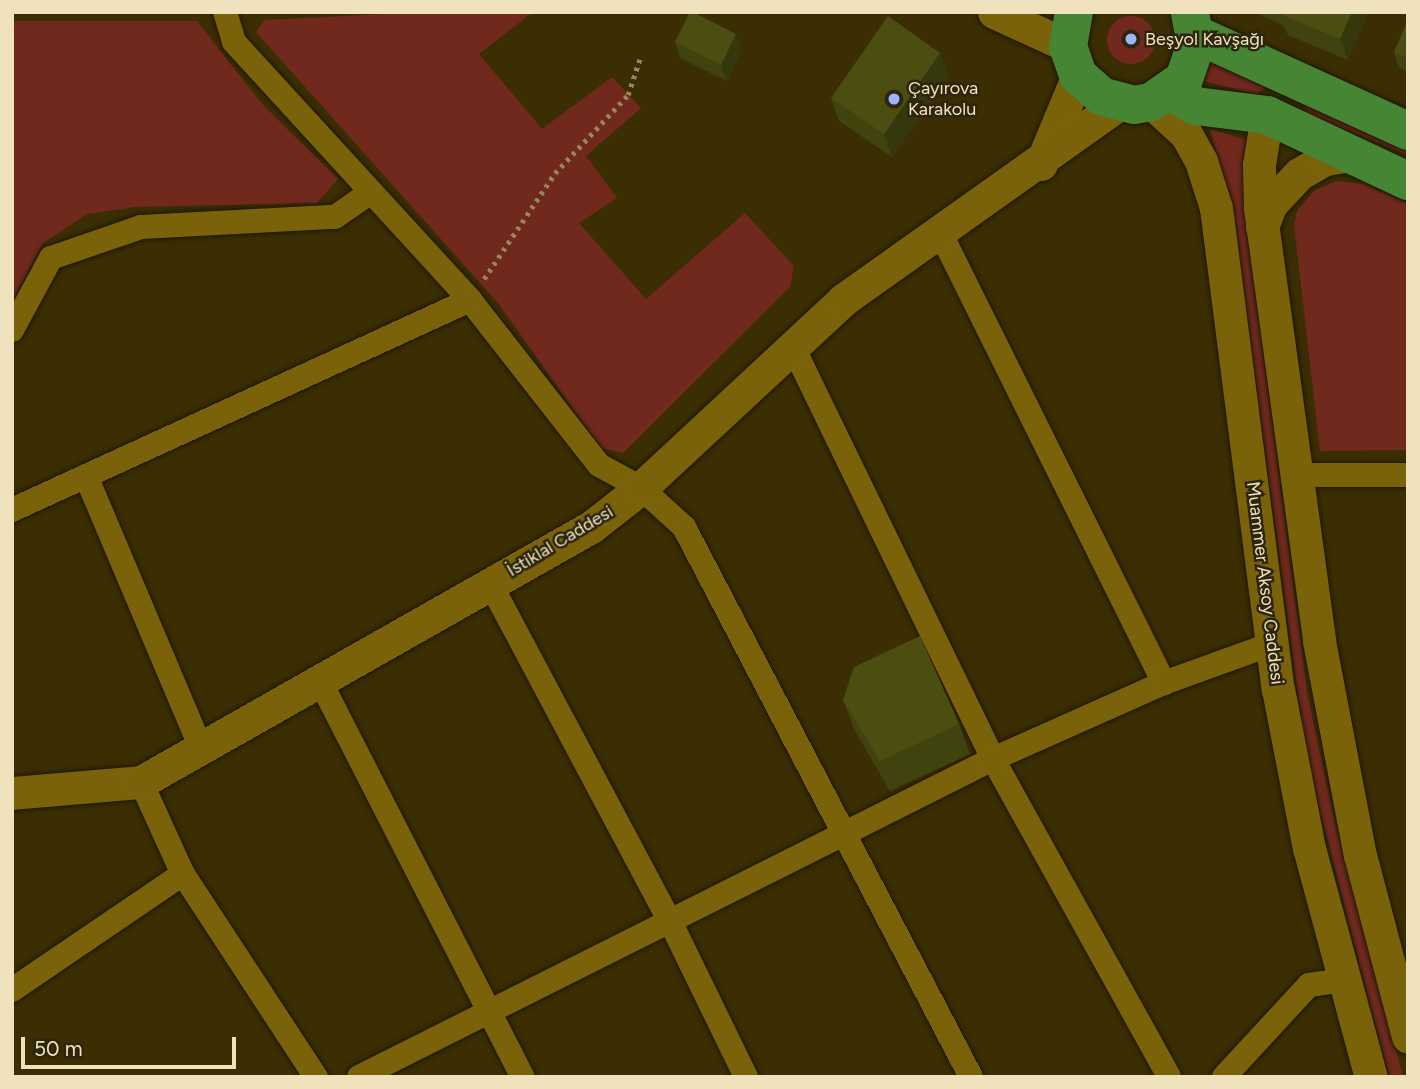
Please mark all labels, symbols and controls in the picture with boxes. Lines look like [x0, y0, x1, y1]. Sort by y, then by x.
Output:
place label: Beşyol Kavşağı [1145, 28, 1264, 50]
marker: Beşyol Kavşağı [1123, 31, 1139, 47]
place label: Çayırova Karakolu [908, 78, 978, 120]
marker: Çayırova Karakolu [886, 91, 902, 107]
street label: Muammer Aksoy Caddesi [1242, 480, 1288, 686]
street label: İstiklal Caddesi [503, 501, 617, 581]
scale bar [24, 1023, 240, 1066]
text: 50 m [34, 1036, 83, 1061]

